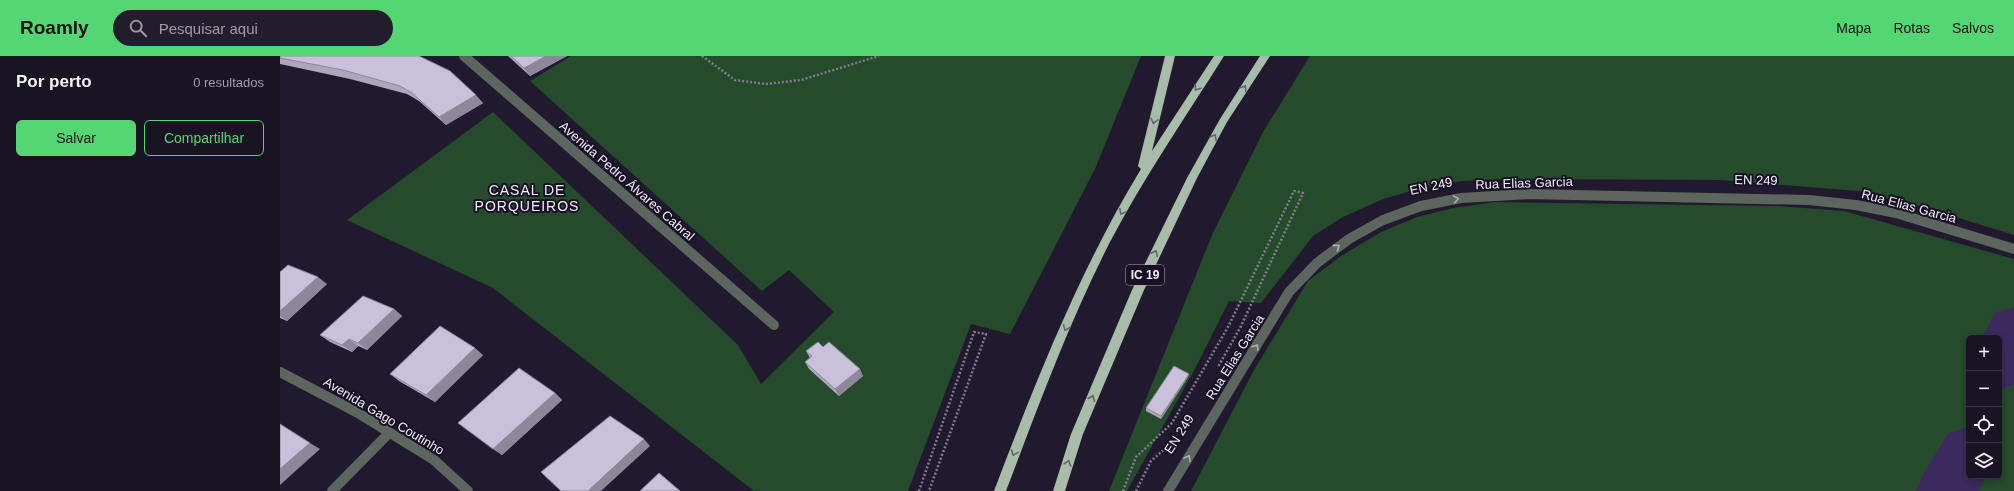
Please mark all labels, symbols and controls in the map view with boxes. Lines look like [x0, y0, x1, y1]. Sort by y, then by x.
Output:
search box [113, 10, 393, 46]
text: Roamly [20, 17, 89, 38]
icon: search [127, 17, 149, 39]
text: Pesquisar aqui [159, 20, 258, 37]
text: Mapa [1836, 20, 1871, 36]
text: Rotas [1893, 20, 1930, 36]
text: Salvos [1952, 20, 1994, 36]
text: Por perto [16, 72, 92, 91]
text: 0 resultados [193, 75, 264, 90]
one-way arrow [1194, 84, 1202, 91]
one-way arrow [1239, 85, 1247, 92]
street label: Avenida Pedro Álvares Cabral [556, 118, 698, 244]
one-way arrow [1151, 118, 1159, 124]
button: Salvar [16, 120, 136, 156]
button: Compartilhar [144, 120, 264, 156]
one-way arrow [1209, 134, 1217, 142]
street label: EN 249 [1734, 172, 1778, 188]
street label: EN 249 [1408, 174, 1454, 198]
street label: Rua Elias Garcia [1475, 174, 1574, 192]
district label: CASAL DE PORQUEIROS [475, 182, 579, 214]
street label: Rua Elias Garcia [1860, 186, 1959, 226]
one-way arrow [1453, 195, 1460, 204]
one-way arrow [1120, 207, 1127, 215]
one-way arrow [1333, 244, 1340, 252]
one-way arrow [1150, 250, 1158, 258]
road number: IC 19 [1126, 265, 1164, 285]
street label: Rua Elias Garcia [1203, 311, 1268, 402]
one-way arrow [1062, 325, 1070, 332]
map controls [1966, 335, 2002, 479]
button: + [1966, 335, 2002, 371]
one-way arrow [1252, 344, 1259, 351]
button: − [1966, 371, 2002, 407]
street label: Avenida Gago Coutinho [321, 374, 447, 458]
one-way arrow [1088, 395, 1096, 402]
button: locate [1966, 407, 2002, 443]
street label: EN 249 [1161, 412, 1197, 456]
button: layers [1966, 443, 2002, 479]
one-way arrow [1011, 449, 1019, 456]
one-way arrow [1184, 455, 1191, 462]
one-way arrow [1063, 459, 1072, 466]

